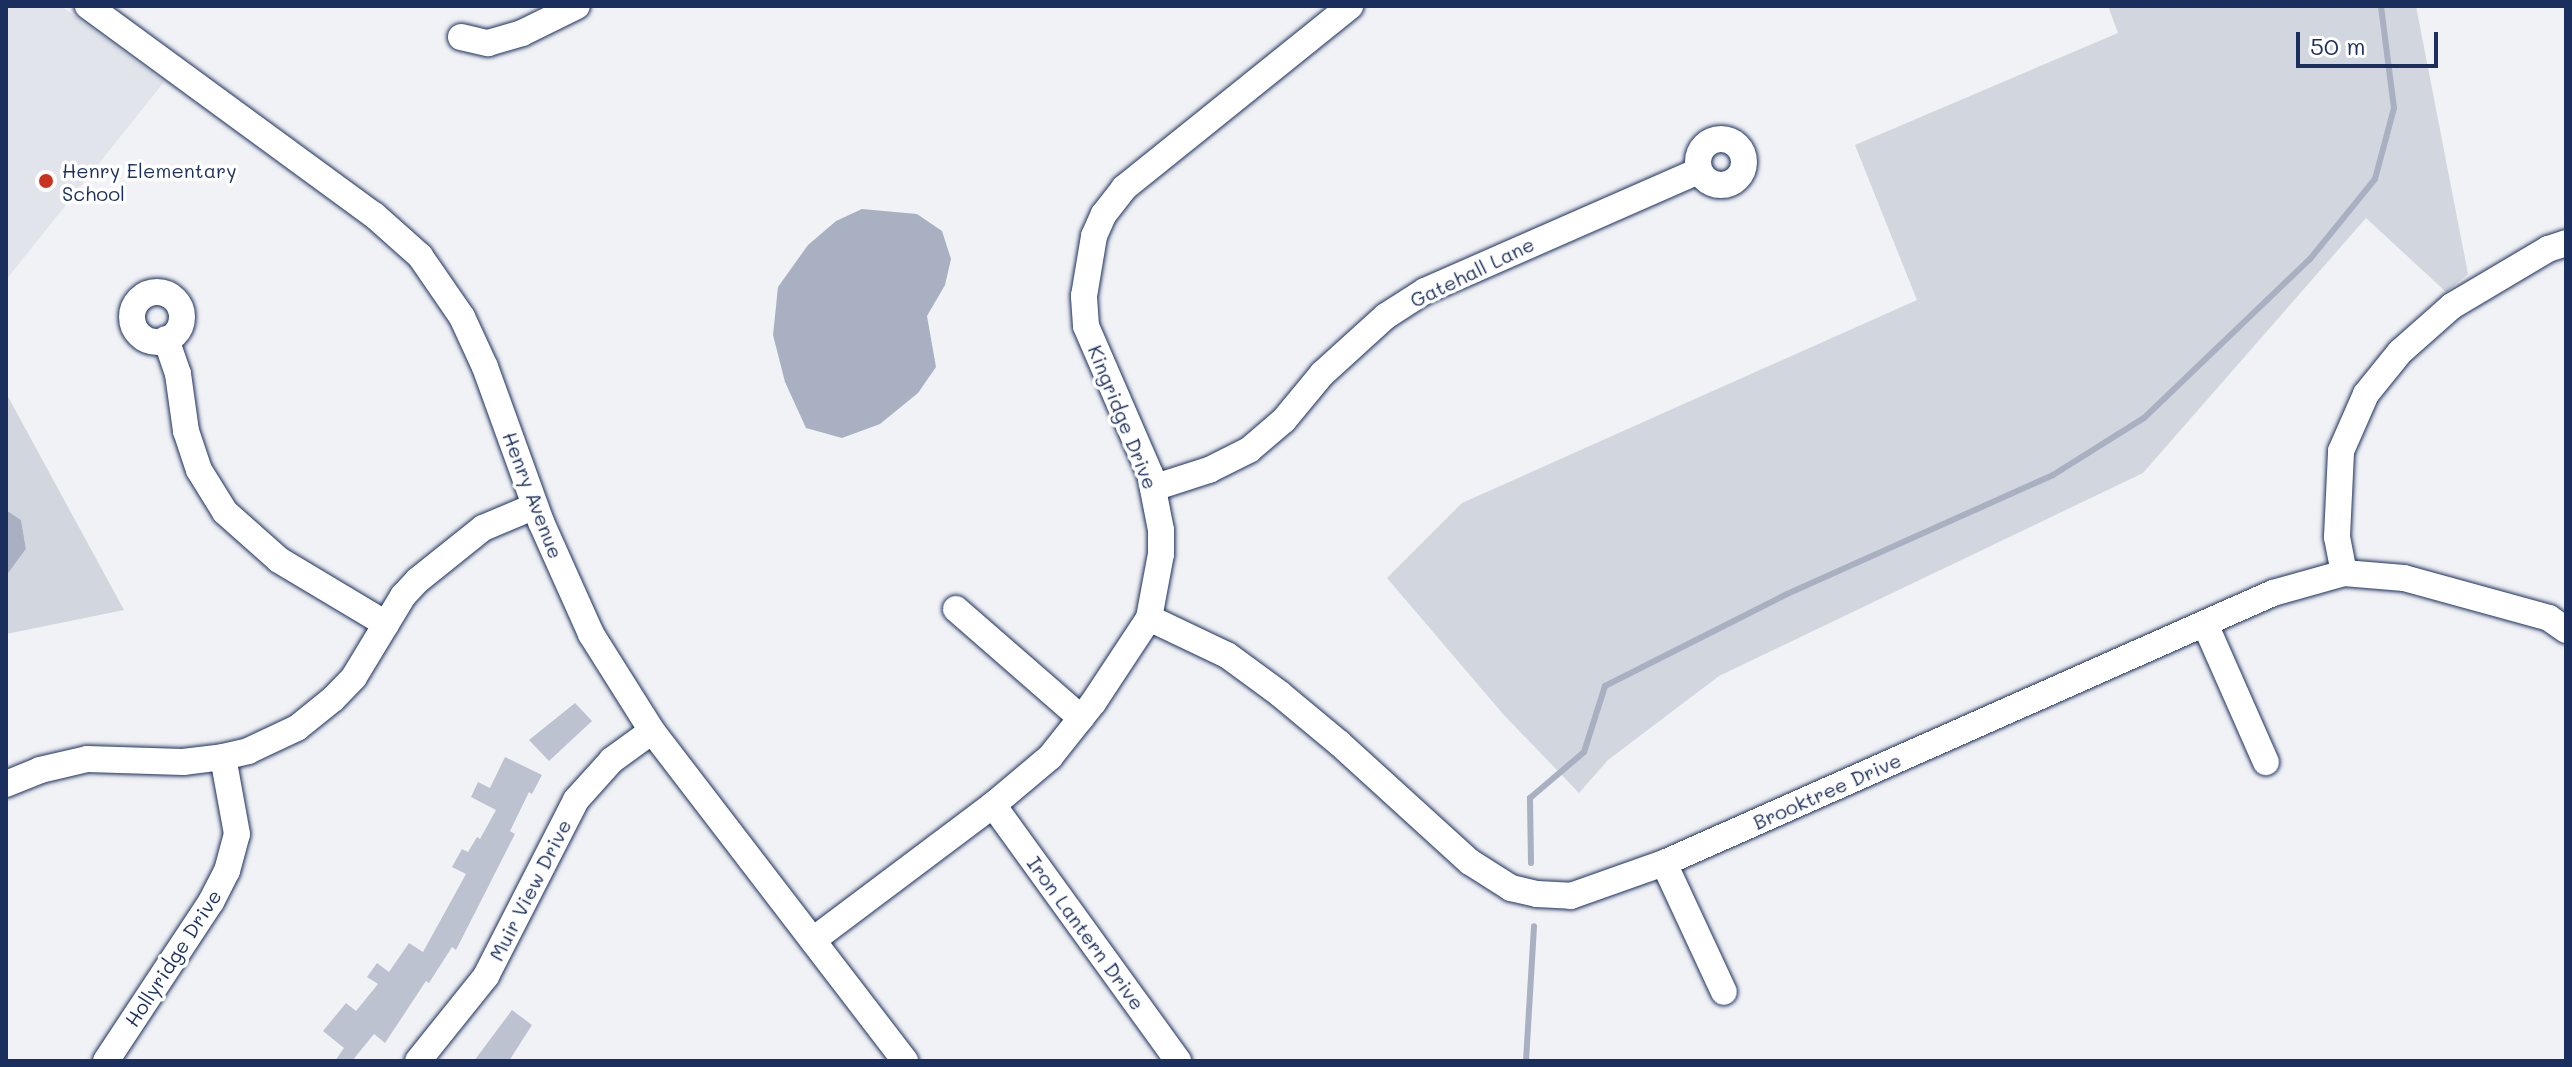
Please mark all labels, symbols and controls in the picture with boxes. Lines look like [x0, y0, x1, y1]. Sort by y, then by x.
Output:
scale bar [2300, 16, 2442, 66]
text: 50 m [2310, 30, 2366, 61]
place label: Henry Elementary School [62, 158, 237, 205]
marker: Henry Elementary School [37, 172, 55, 190]
street label: Gatehall Lane [1406, 232, 1538, 312]
street label: Kingridge Drive [1083, 342, 1163, 492]
street label: Henry Avenue [498, 428, 568, 562]
street label: Brooktree Drive [1749, 748, 1905, 834]
street label: Muir View Drive [484, 815, 576, 965]
street label: Iron Lantern Drive [1022, 852, 1150, 1014]
street label: Hollyridge Drive [120, 885, 226, 1031]

